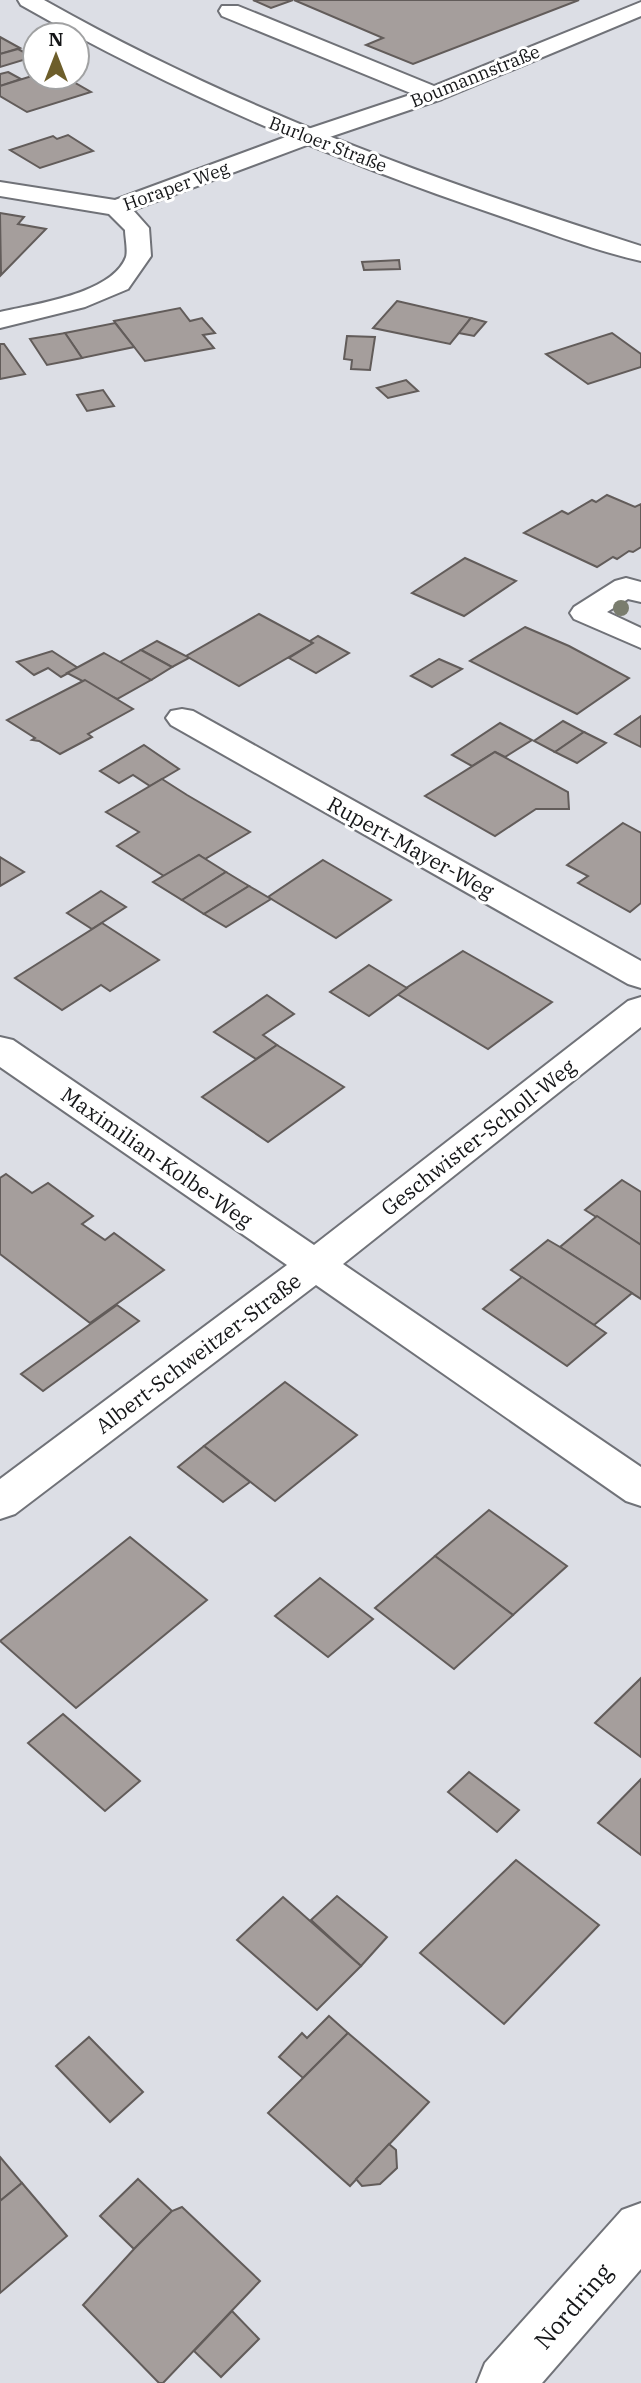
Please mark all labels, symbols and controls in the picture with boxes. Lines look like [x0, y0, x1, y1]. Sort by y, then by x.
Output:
north arrow [21, 21, 91, 91]
text: N [48, 27, 64, 51]
street label: Boumannstraße [407, 40, 543, 112]
street label: Burloer Straße [266, 111, 390, 177]
street label: Horaper Weg [120, 156, 232, 216]
street label: Rupert-Mayer-Weg [323, 789, 500, 905]
street label: Geschwister-Scholl-Weg [375, 1052, 581, 1222]
street label: Maximilian-Kolbe-Weg [56, 1080, 259, 1234]
street label: Albert-Schweitzer-Straße [90, 1267, 306, 1439]
street label: Nordring [527, 2256, 619, 2356]

